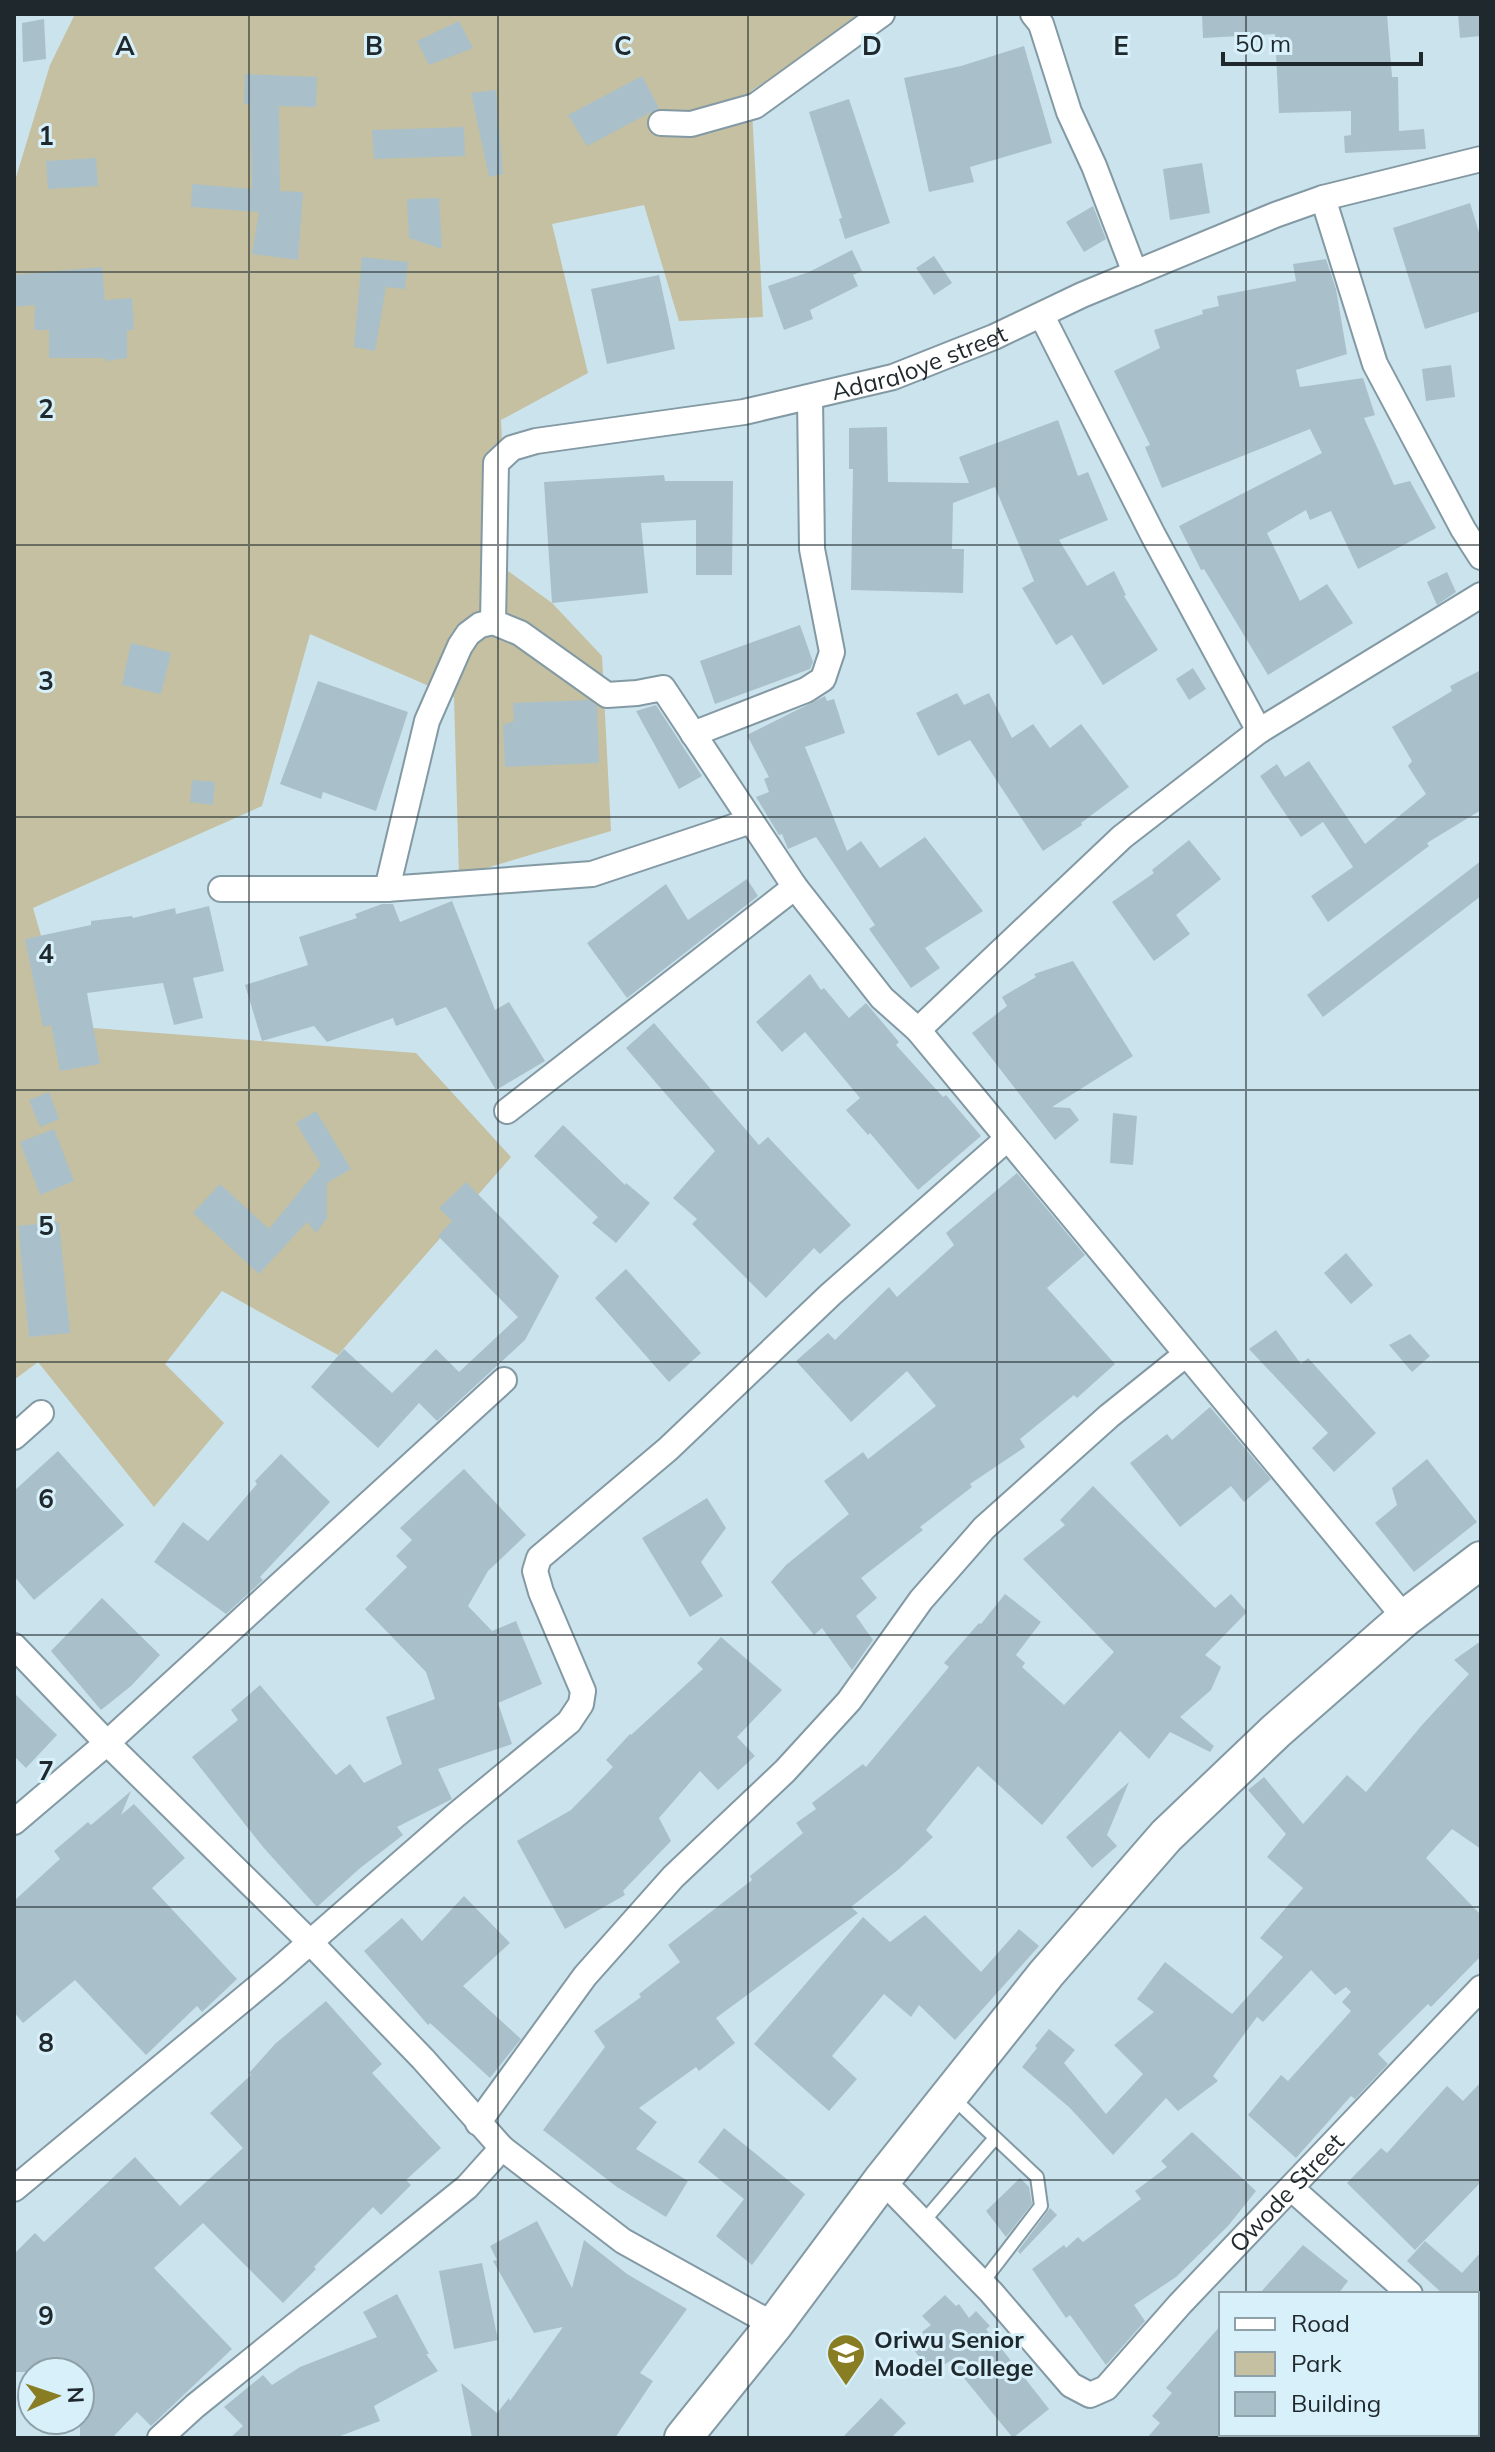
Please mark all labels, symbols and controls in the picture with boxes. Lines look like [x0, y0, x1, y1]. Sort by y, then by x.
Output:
scale bar [1223, 16, 1421, 66]
text: 50 m [1235, 28, 1291, 58]
text: A [115, 29, 135, 62]
text: B [365, 29, 383, 62]
text: C [614, 29, 632, 62]
text: D [862, 29, 882, 62]
text: E [1113, 29, 1129, 62]
text: 1 [38, 119, 54, 152]
street label: Adaraloye street [828, 318, 1011, 406]
text: 2 [38, 392, 54, 425]
text: 3 [38, 664, 54, 697]
text: 4 [38, 937, 54, 970]
text: 5 [38, 1209, 54, 1242]
text: 6 [38, 1482, 54, 1515]
text: 7 [38, 1754, 54, 1787]
text: 8 [38, 2026, 54, 2059]
street label: Owode Street [1223, 2127, 1350, 2258]
legend [1219, 2292, 1479, 2436]
text: 9 [38, 2299, 54, 2332]
text: Road [1291, 2308, 1350, 2338]
place label: Oriwu Senior Model College [874, 2324, 1034, 2382]
school or university icon: Oriwu Senior Model College [825, 2332, 867, 2387]
text: Park [1291, 2348, 1342, 2378]
north arrow [16, 2356, 96, 2436]
text: N [62, 2386, 90, 2404]
text: Building [1291, 2388, 1381, 2418]

